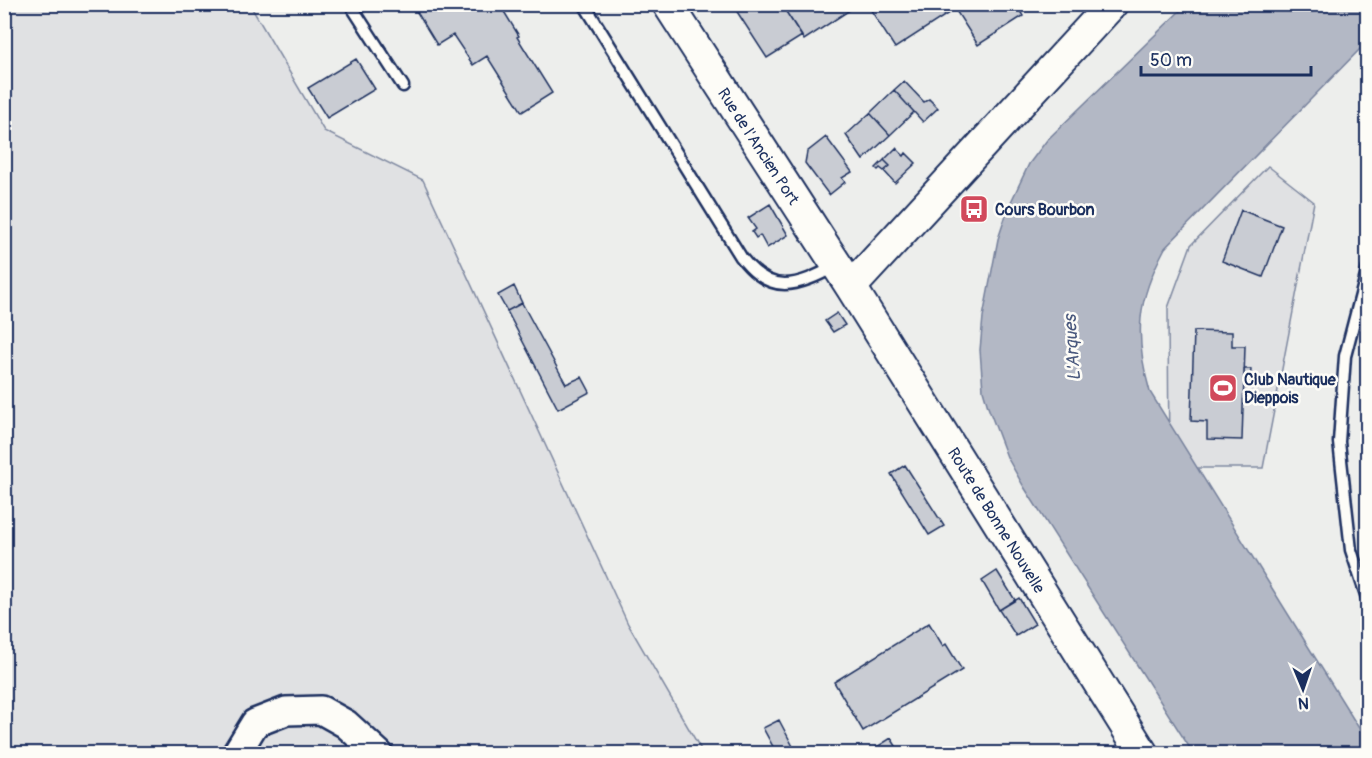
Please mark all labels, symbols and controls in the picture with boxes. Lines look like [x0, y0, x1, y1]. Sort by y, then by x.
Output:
scale bar [1141, 39, 1310, 77]
text: 50 m [1150, 49, 1192, 72]
street label: Rue de l'Ancien Port [713, 84, 804, 209]
bus stop icon: Cours Bourbon [958, 193, 990, 225]
place label: Cours Bourbon [995, 200, 1095, 220]
water label: L'Arques [1059, 312, 1086, 382]
place label: Club Nautique Dieppois [1244, 370, 1337, 408]
sports icon: Club Nautique Dieppois [1207, 372, 1239, 404]
street label: Route de Bonne Nouvelle [943, 444, 1049, 597]
north arrow [1273, 659, 1333, 719]
text: N [1298, 693, 1309, 713]

